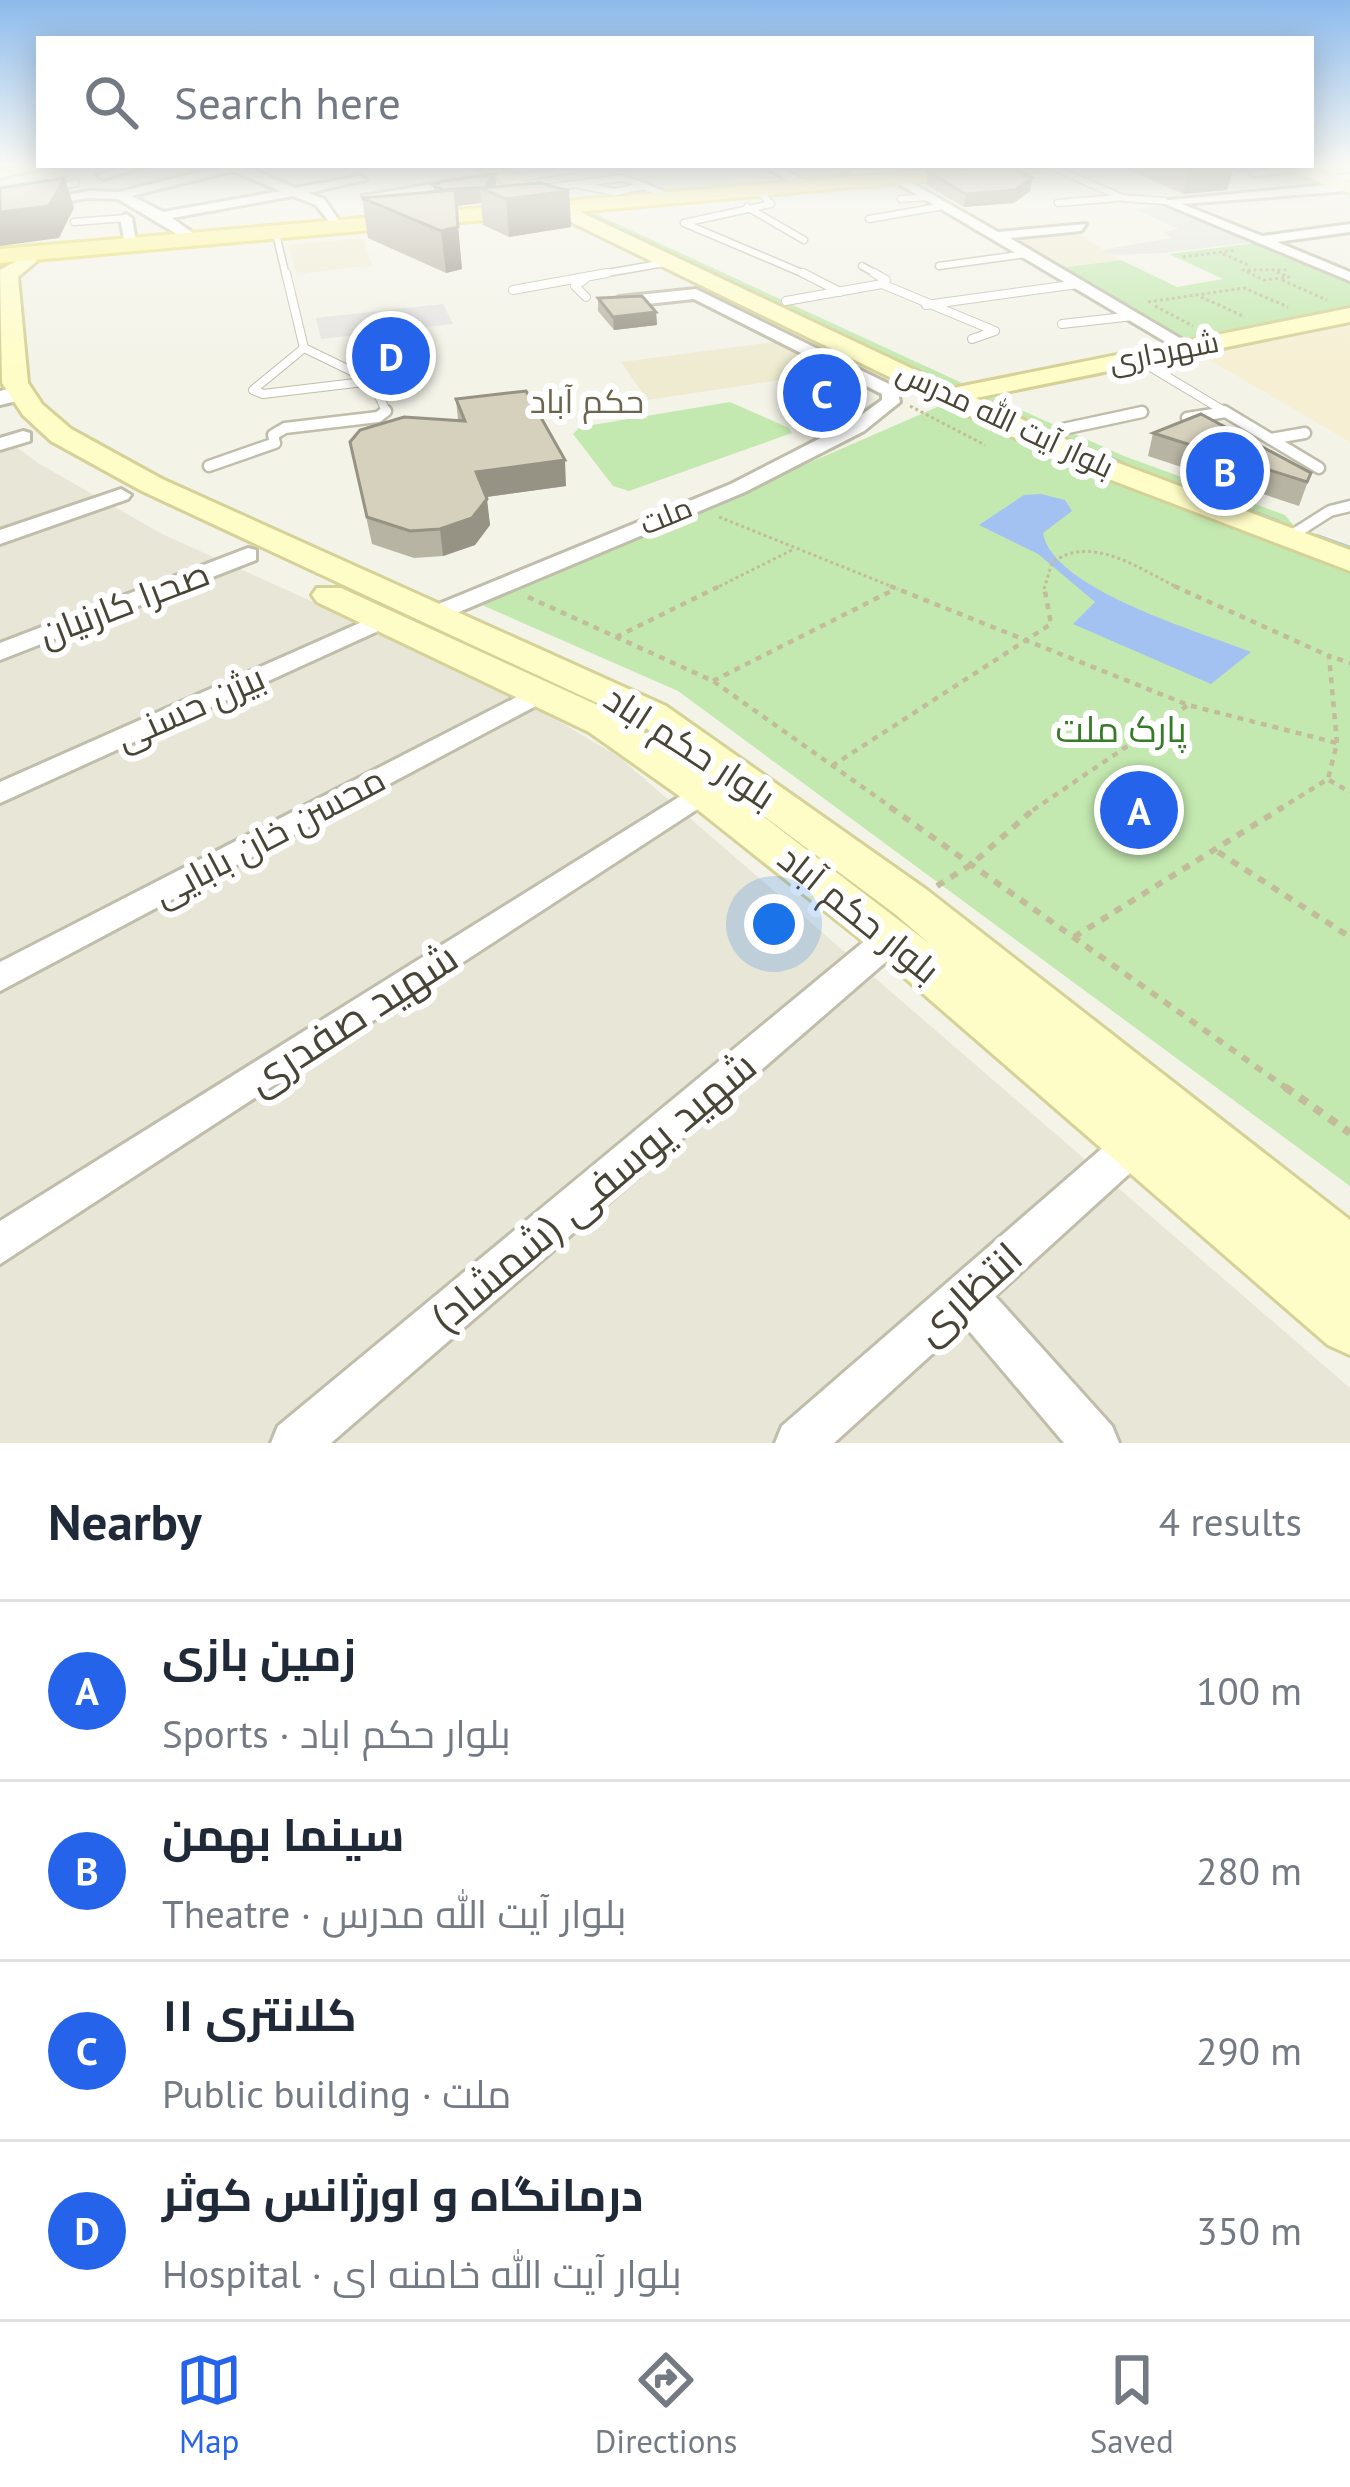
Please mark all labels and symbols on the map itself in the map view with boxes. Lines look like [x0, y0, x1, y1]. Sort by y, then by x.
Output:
pin: D [352, 311, 430, 401]
street label: شهرداری [1106, 321, 1222, 380]
pin: C [783, 348, 861, 438]
street label: بلوار آیت الله مدرس [891, 351, 1120, 486]
district label: حکم آباد [530, 379, 644, 424]
pin: B [1186, 426, 1264, 516]
street label: ملت [634, 487, 697, 543]
street label: صحرا کارنیان [32, 549, 216, 656]
street label: بیژن حسنی [108, 653, 271, 760]
street label: بلوار حکم اباد [595, 674, 785, 821]
park label: پارک ملت [1055, 705, 1187, 753]
street label: محسن خان بابایی [145, 755, 393, 916]
pin: A [1100, 765, 1178, 855]
street label: بلوار حکم آباد [768, 834, 950, 995]
your location [744, 894, 804, 954]
street label: شهید صفدری [236, 929, 468, 1106]
street label: شهید یوسفی (شمشاد) [418, 1038, 767, 1343]
street label: انتظاری [902, 1230, 1033, 1356]

